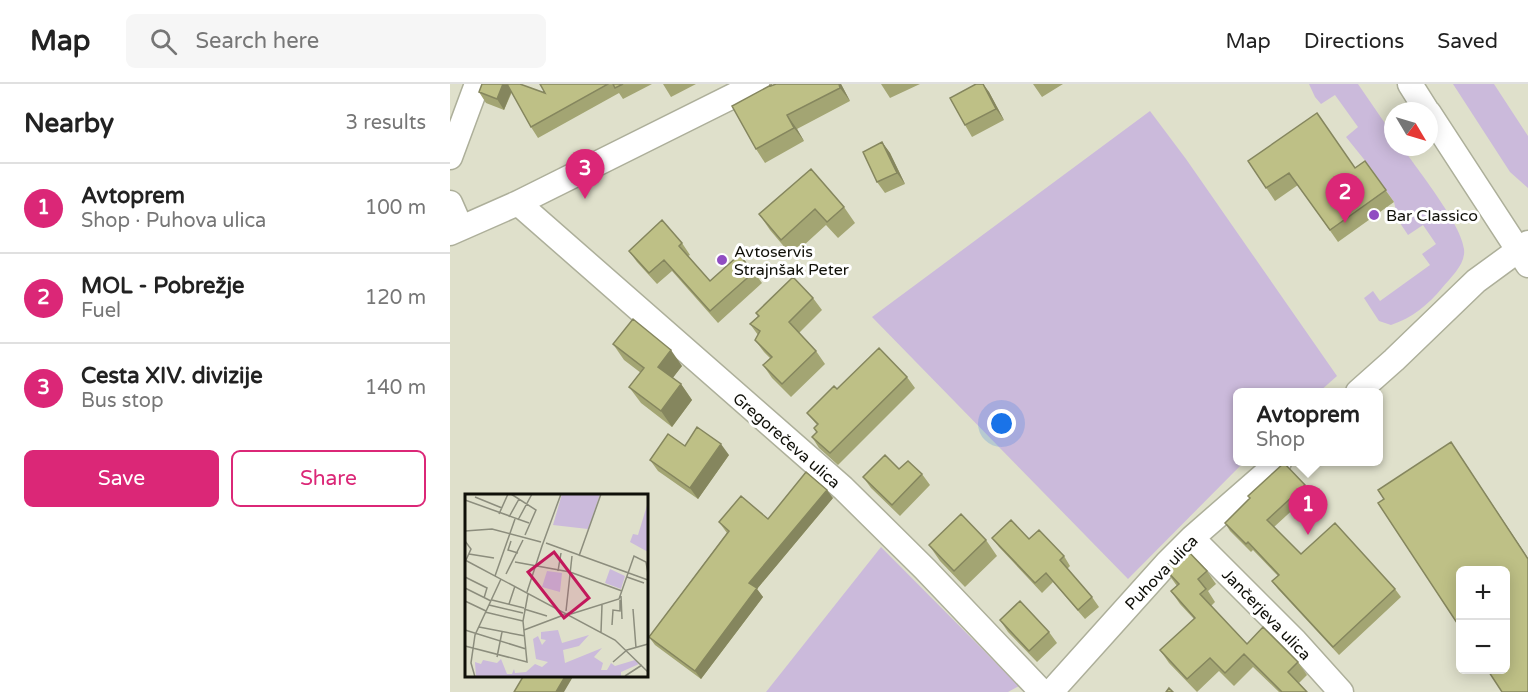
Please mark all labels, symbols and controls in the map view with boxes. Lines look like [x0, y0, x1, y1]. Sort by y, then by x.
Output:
search box [126, 14, 546, 68]
text: Map [30, 24, 90, 58]
icon: search [147, 25, 180, 58]
text: Search here [195, 28, 319, 54]
text: Map [1225, 29, 1271, 54]
text: Directions [1304, 29, 1404, 54]
text: Saved [1437, 29, 1498, 54]
north arrow [1384, 102, 1438, 156]
text: Nearby [24, 108, 114, 139]
text: 3 results [346, 111, 426, 135]
pin: 3 [566, 150, 604, 199]
pin: 2 [1326, 174, 1364, 223]
text: Avtoprem [81, 183, 185, 209]
text: 1 [37, 196, 50, 220]
text: 100 m [365, 196, 426, 220]
place label: Bar Classico [1386, 206, 1478, 226]
marker: Bar Classico [1367, 208, 1381, 222]
text: Shop · Puhova ulica [81, 209, 266, 233]
place label: Avtoservis Strajnšak Peter [734, 242, 850, 280]
marker: Avtoservis Strajnšak Peter [715, 253, 729, 267]
text: MOL - Pobrežje [81, 273, 244, 299]
text: 2 [37, 286, 50, 310]
text: 120 m [365, 286, 426, 310]
text: Fuel [81, 299, 121, 323]
text: Cesta XIV. divizije [81, 363, 263, 389]
text: 3 [37, 376, 50, 400]
text: 140 m [365, 376, 426, 400]
popup [1233, 388, 1383, 466]
text: Bus stop [81, 389, 164, 413]
street label: Gregorečeva ulica [728, 389, 844, 493]
text: Avtoprem [1256, 402, 1360, 428]
your location [987, 409, 1016, 438]
text: Shop [1256, 428, 1305, 452]
button: Save [24, 450, 219, 507]
button: Share [231, 450, 426, 507]
pin: 1 [1288, 486, 1328, 535]
inset map [465, 494, 648, 677]
street label: Puhova ulica [1121, 531, 1202, 614]
street label: Jančerjeva ulica [1218, 565, 1315, 665]
map controls [1456, 566, 1510, 674]
button: + [1456, 566, 1510, 620]
button: − [1456, 620, 1510, 674]

